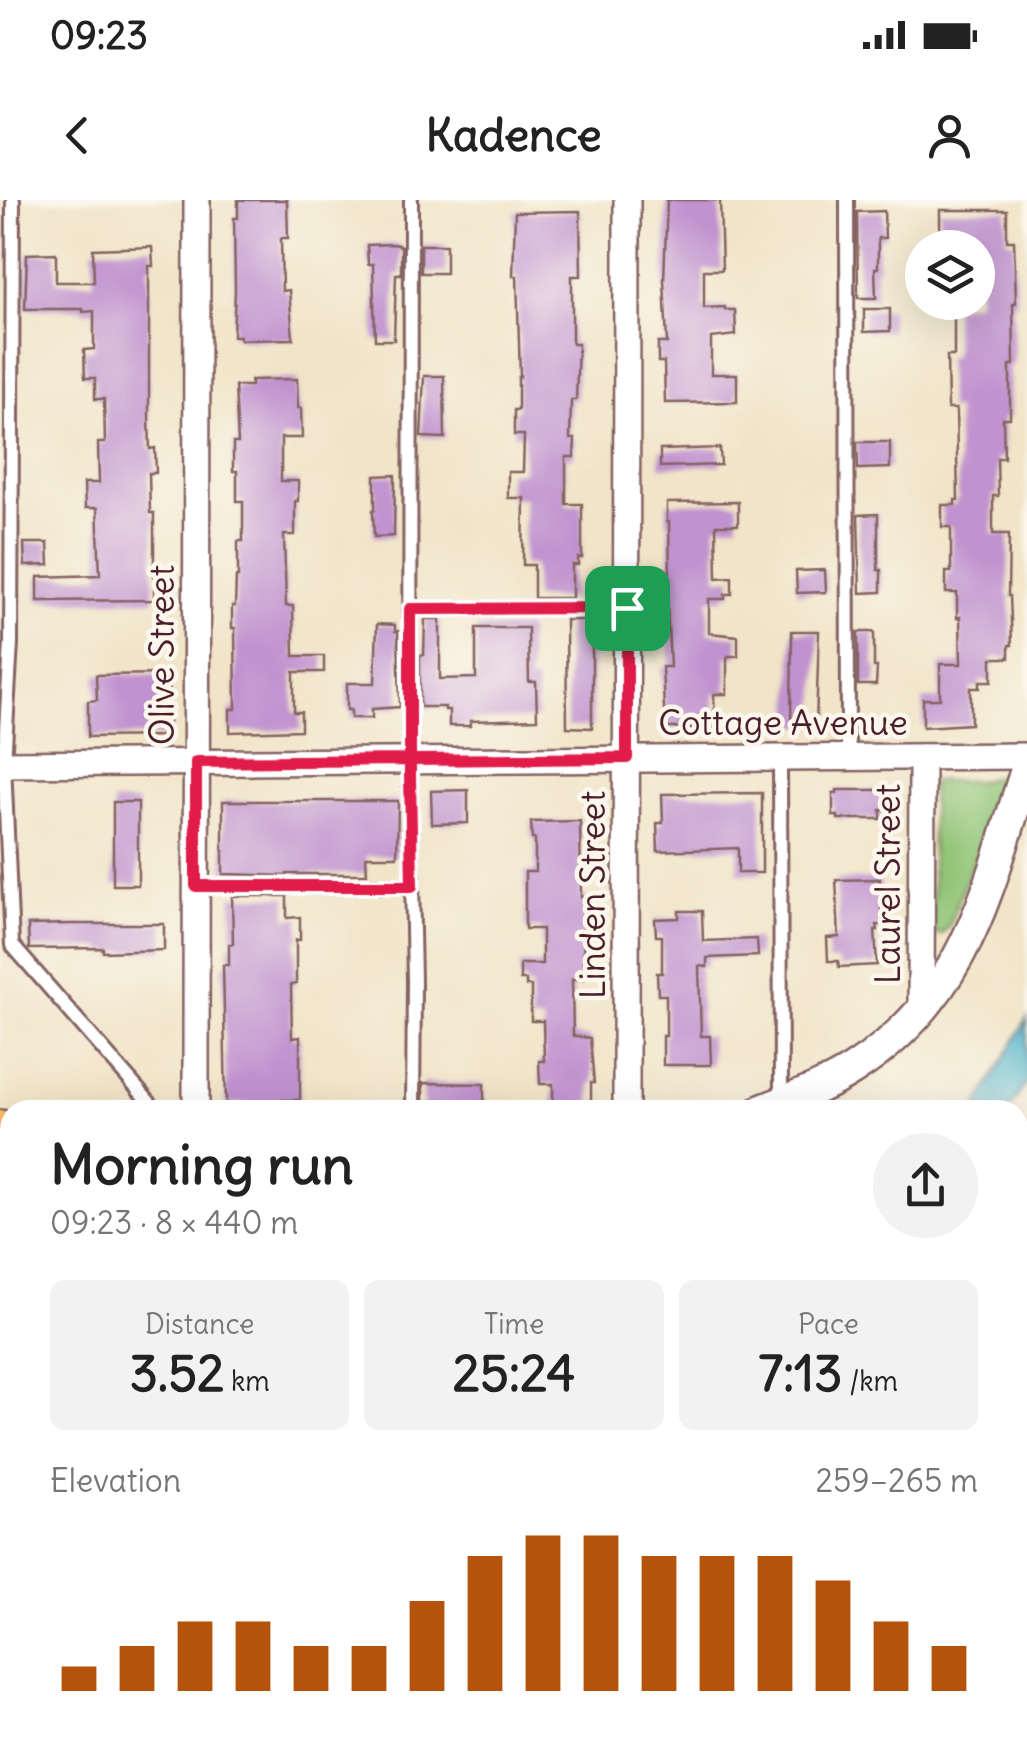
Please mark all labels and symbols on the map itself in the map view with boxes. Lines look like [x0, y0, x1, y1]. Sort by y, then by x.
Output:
street label: Olive Street [139, 565, 183, 745]
pin [585, 566, 670, 651]
street label: Cottage Avenue [658, 700, 908, 744]
street label: Laurel Street [865, 783, 909, 984]
street label: Linden Street [570, 791, 614, 999]

